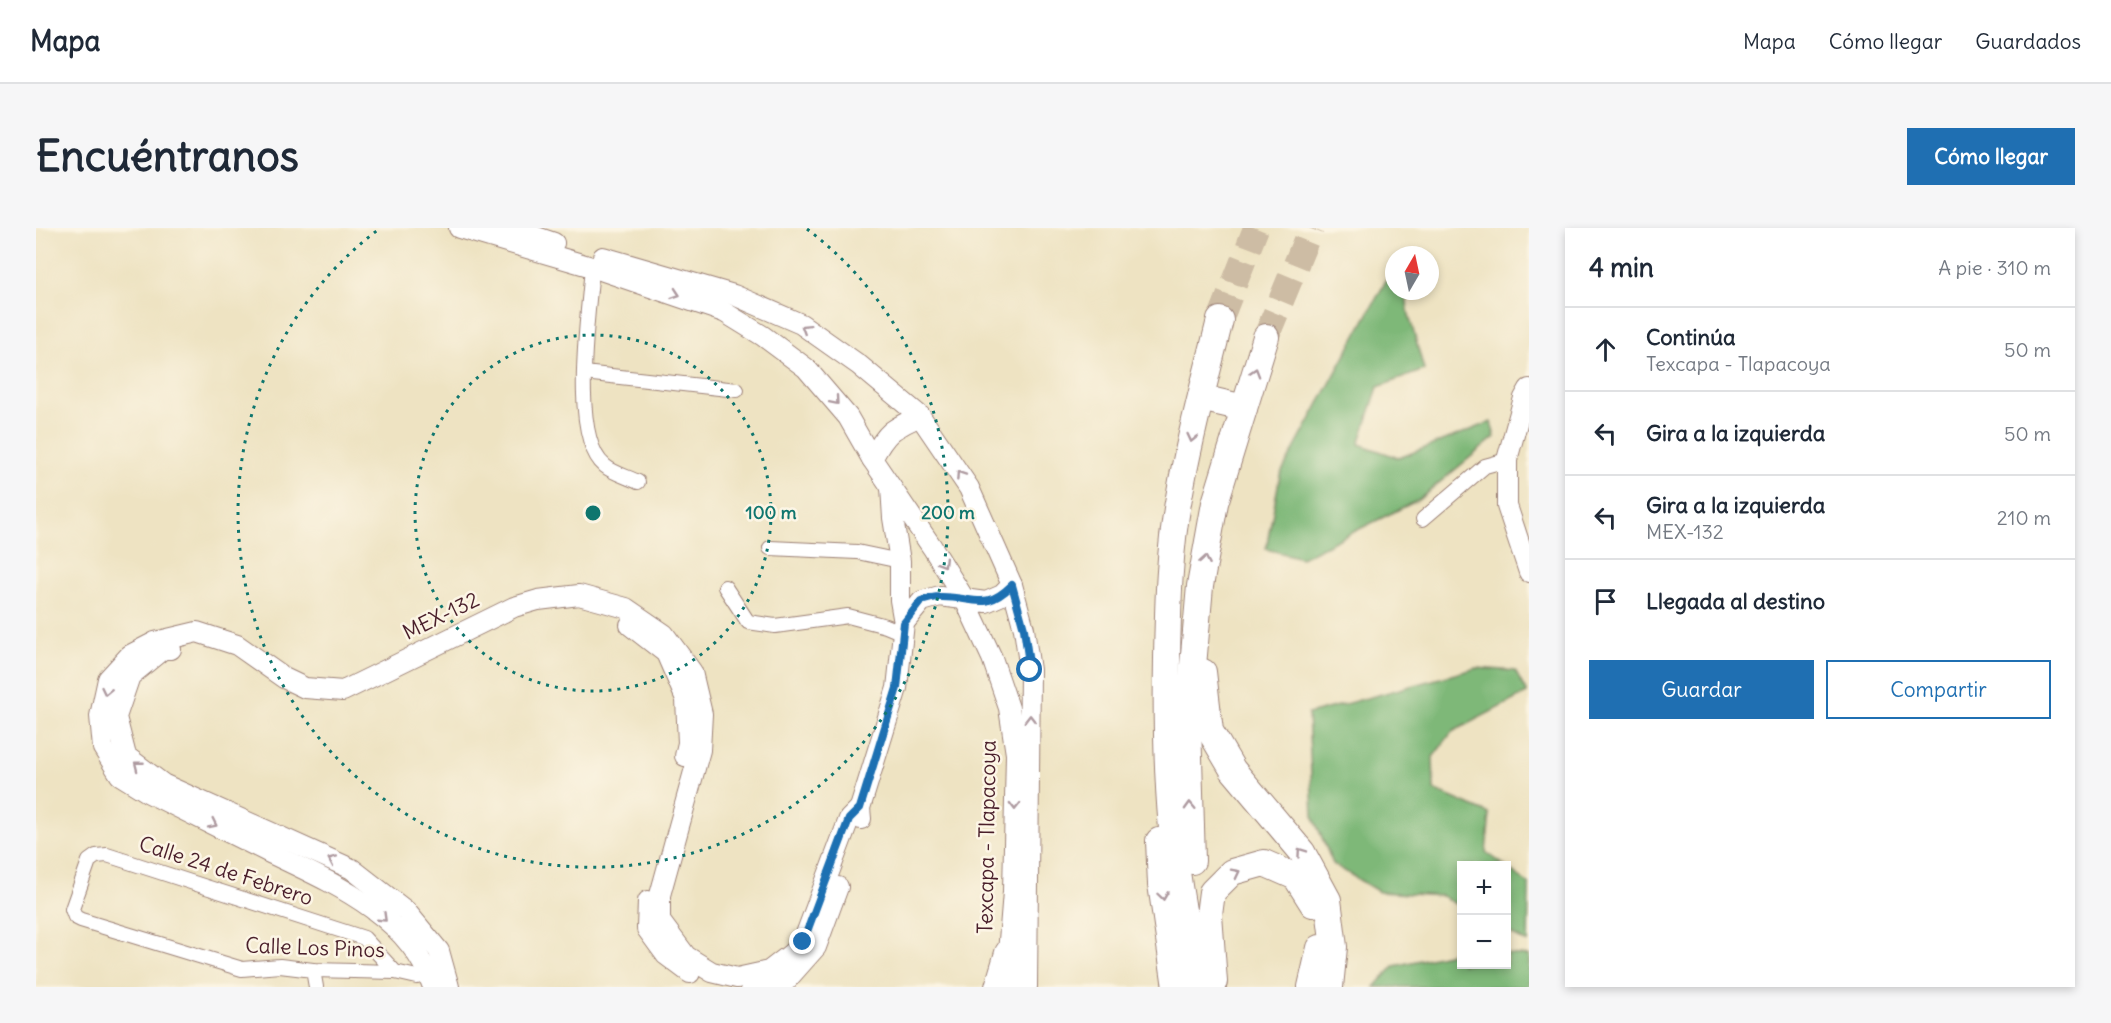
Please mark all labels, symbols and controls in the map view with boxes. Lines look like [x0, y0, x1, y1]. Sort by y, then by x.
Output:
text: Mapa [30, 23, 100, 59]
text: Mapa [1743, 28, 1796, 55]
text: Cómo llegar [1829, 28, 1942, 55]
text: Guardados [1975, 28, 2081, 55]
button: Cómo llegar [1907, 128, 2075, 185]
text: Encuéntranos [36, 130, 299, 182]
north arrow [1385, 246, 1439, 300]
text: 4 min [1589, 251, 1654, 284]
text: A pie · 310 m [1938, 255, 2051, 280]
one-way arrow [670, 287, 681, 300]
one-way arrow [801, 323, 811, 335]
text: Continúa [1646, 323, 1735, 351]
icon: ahead [1589, 333, 1622, 366]
text: 50 m [2004, 337, 2051, 362]
text: Texcapa - Tlapacoya [1646, 351, 1831, 376]
one-way arrow [1248, 367, 1261, 378]
one-way arrow [828, 394, 839, 405]
icon: left [1589, 417, 1622, 450]
text: Gira a la izquierda [1646, 419, 1825, 447]
text: 50 m [2004, 421, 2051, 446]
one-way arrow [1186, 433, 1199, 443]
one-way arrow [956, 470, 967, 481]
text: Gira a la izquierda [1646, 491, 1825, 519]
text: 100 m [746, 501, 797, 524]
text: 200 m [921, 501, 975, 524]
icon: left [1589, 501, 1622, 534]
centre of rings [583, 503, 603, 523]
text: 210 m [1997, 505, 2051, 530]
text: MEX-132 [1646, 519, 1724, 544]
one-way arrow [1198, 555, 1210, 564]
one-way arrow [935, 557, 946, 568]
icon: arrive [1589, 585, 1622, 618]
street label: MEX-132 [398, 586, 483, 646]
text: Llegada al destino [1646, 587, 1825, 615]
route start [1016, 656, 1042, 682]
button: Guardar [1589, 660, 1814, 719]
button: Compartir [1826, 660, 2051, 719]
one-way arrow [100, 686, 113, 696]
one-way arrow [1024, 714, 1036, 723]
street label: Texcapa - Tlapacoya [971, 740, 1002, 934]
one-way arrow [134, 762, 145, 773]
one-way arrow [1009, 801, 1021, 810]
one-way arrow [1184, 801, 1196, 810]
one-way arrow [206, 817, 217, 829]
street label: Calle 24 de Febrero [136, 830, 317, 911]
one-way arrow [1297, 848, 1308, 859]
one-way arrow [327, 855, 338, 867]
map controls [1457, 861, 1511, 969]
button: + [1457, 861, 1511, 915]
one-way arrow [1230, 868, 1241, 880]
one-way arrow [1156, 891, 1168, 901]
one-way arrow [376, 911, 387, 922]
button: − [1457, 915, 1511, 969]
route end [789, 928, 815, 954]
street label: Calle Los Pinos [245, 932, 385, 963]

